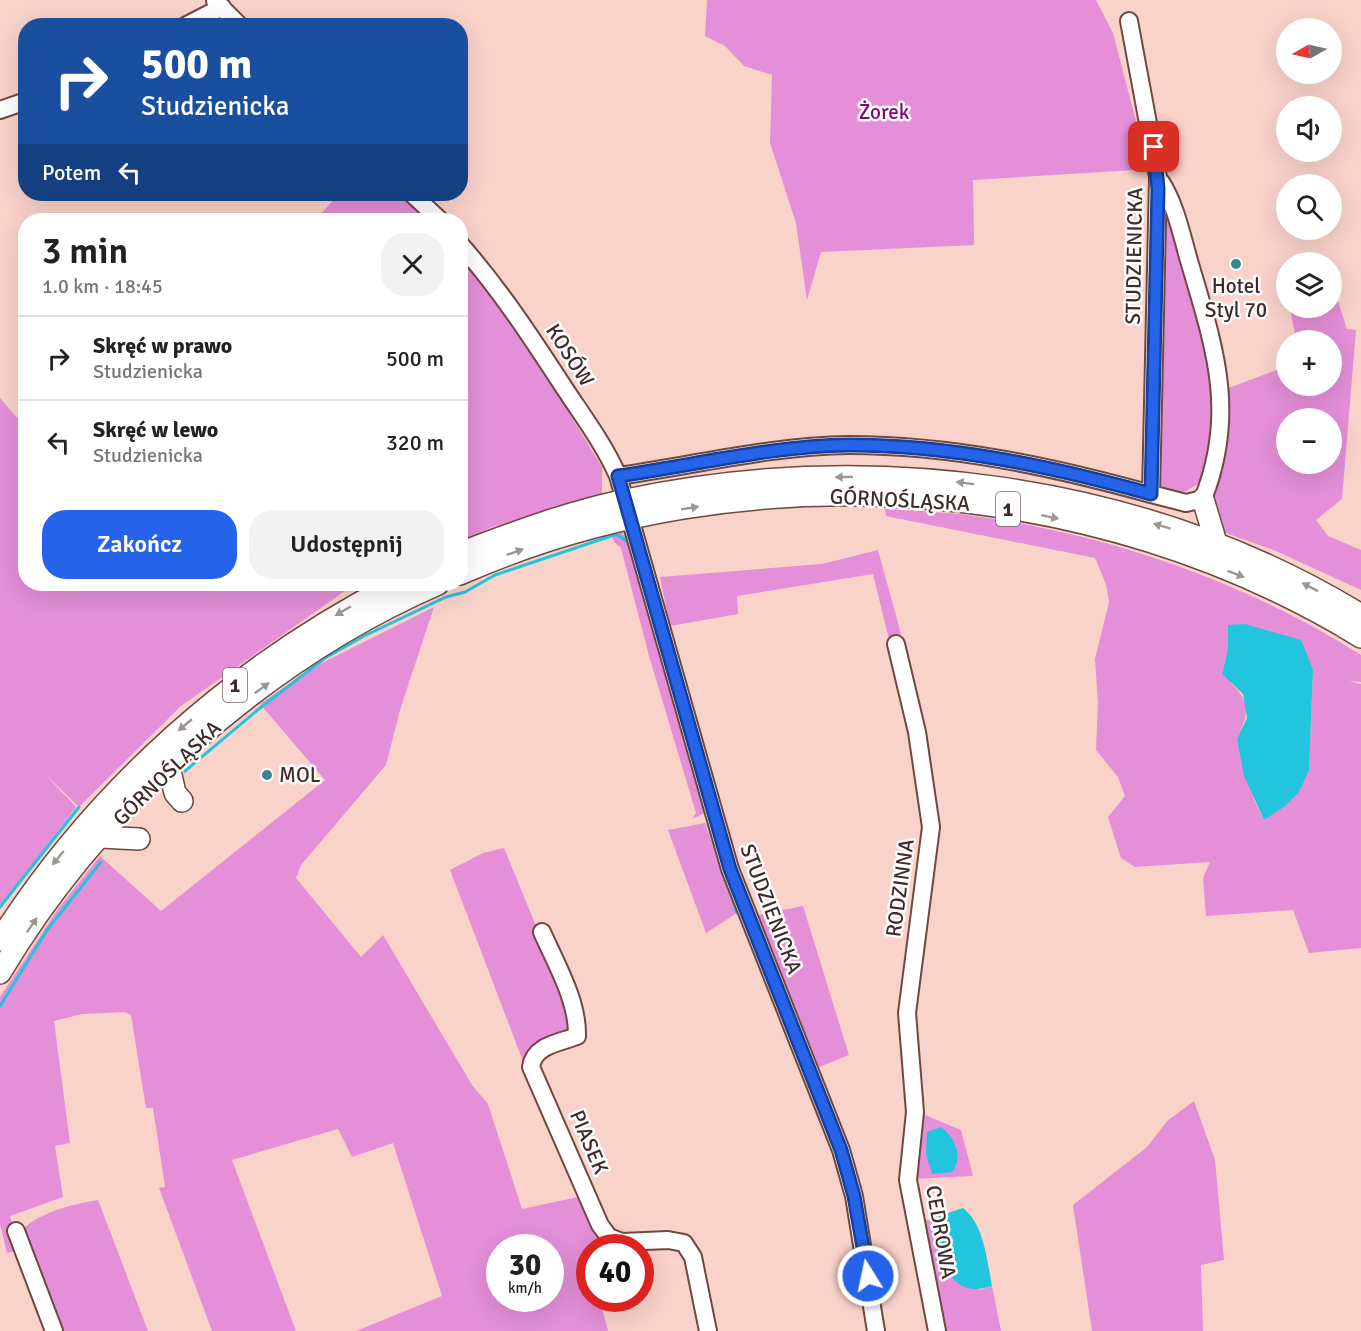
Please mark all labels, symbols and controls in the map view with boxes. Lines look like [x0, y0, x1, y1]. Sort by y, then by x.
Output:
north arrow [1276, 18, 1342, 84]
map controls [1276, 18, 1342, 474]
text: 500 m [141, 39, 252, 90]
icon: right [42, 42, 120, 120]
text: Studzienicka [141, 90, 289, 123]
button: sound [1276, 96, 1342, 162]
park label: Żorek [859, 99, 910, 125]
pin [1128, 121, 1179, 172]
icon: arrive [1137, 130, 1170, 163]
icon: left [113, 156, 146, 189]
text: Potem [42, 159, 101, 186]
button: search [1276, 174, 1342, 240]
street label: STUDZIENICKA [1120, 187, 1148, 325]
text: 3 min [42, 229, 128, 274]
button: close [381, 233, 444, 296]
button: layers [1276, 252, 1342, 318]
marker: Hotel Styl 70 [1229, 257, 1243, 271]
place label: Hotel Styl 70 [1205, 273, 1267, 323]
text: 1.0 km · 18:45 [42, 274, 163, 299]
street label: KOSÓW [540, 319, 600, 391]
button: + [1276, 330, 1342, 396]
text: Skręć w prawo [93, 332, 232, 359]
icon: right [42, 342, 75, 375]
text: 500 m [386, 345, 444, 372]
text: Studzienicka [93, 359, 203, 384]
button: − [1276, 408, 1342, 474]
text: Skręć w lewo [93, 416, 218, 443]
icon: left [42, 426, 75, 459]
text: 320 m [386, 429, 444, 456]
text: Studzienicka [93, 443, 203, 468]
one-way arrow [835, 472, 854, 481]
one-way arrow [955, 478, 974, 488]
street label: GÓRNOŚLĄSKA [829, 483, 971, 517]
road number: 1 [996, 492, 1020, 526]
one-way arrow [680, 504, 699, 513]
button: Zakończ [42, 510, 237, 579]
button: Udostępnij [249, 510, 444, 579]
one-way arrow [1041, 512, 1060, 522]
one-way arrow [1153, 521, 1171, 531]
one-way arrow [506, 547, 524, 557]
one-way arrow [1227, 570, 1245, 580]
one-way arrow [1301, 582, 1318, 592]
one-way arrow [334, 606, 351, 616]
road number: 1 [223, 668, 247, 702]
one-way arrow [254, 683, 269, 695]
street label: GÓRNOŚLĄSKA [108, 715, 227, 831]
one-way arrow [178, 718, 193, 731]
place label: MOL [279, 762, 321, 788]
marker: MOL [260, 768, 274, 782]
street label: RODZINNA [880, 837, 920, 939]
street label: STUDZIENICKA [734, 840, 808, 978]
one-way arrow [53, 850, 65, 865]
one-way arrow [26, 917, 38, 933]
street label: PIASEK [564, 1106, 614, 1178]
street label: CEDROWA [920, 1183, 962, 1281]
speed limit sign: 40 [576, 1234, 654, 1312]
position arrow [836, 1244, 900, 1308]
text: 30 [509, 1247, 541, 1284]
text: km/h [508, 1279, 542, 1297]

